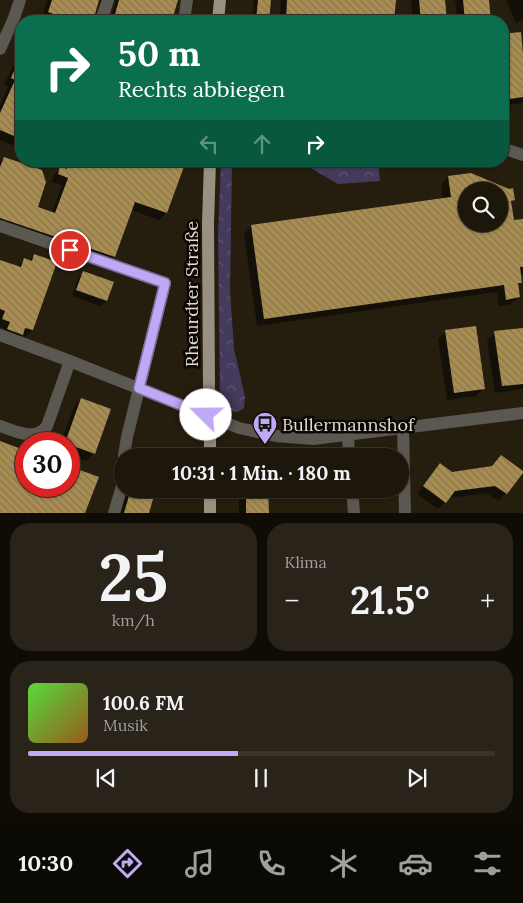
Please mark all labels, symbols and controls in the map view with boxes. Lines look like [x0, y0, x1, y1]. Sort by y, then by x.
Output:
text: 50 m [118, 31, 201, 76]
icon: right [35, 35, 100, 100]
text: Rechts abbiegen [118, 75, 285, 103]
icon: left [195, 130, 223, 158]
icon: ahead [248, 130, 276, 158]
icon: right [301, 130, 329, 158]
map controls [458, 182, 508, 232]
button: search [458, 182, 508, 232]
street label: Rheurdter Straße [180, 221, 203, 367]
pin [49, 229, 91, 271]
icon: arrive [56, 236, 84, 264]
position arrow [179, 388, 231, 440]
bus stop icon: Bullermannshof [252, 411, 278, 445]
place label: Bullermannshof [282, 413, 416, 436]
speed limit sign: 30 [15, 432, 80, 497]
text: 10:31 · 1 Min. · 180 m [172, 461, 351, 485]
text: 25 [98, 536, 168, 619]
text: Klima [285, 552, 327, 572]
text: 21.5° [350, 576, 430, 624]
text: − [285, 583, 299, 619]
text: + [480, 583, 495, 619]
text: km/h [112, 610, 155, 630]
text: 100.6 FM [103, 691, 184, 715]
text: Musik [103, 715, 148, 735]
icon: previous [92, 764, 120, 792]
icon: pause [247, 764, 275, 792]
icon: next [403, 764, 431, 792]
icon: directions [110, 846, 145, 881]
icon: music [182, 846, 217, 881]
icon: phone [254, 846, 289, 881]
icon: climate [326, 846, 361, 881]
icon: car [398, 846, 433, 881]
icon: filters [470, 846, 505, 881]
text: 10:30 [18, 849, 73, 877]

